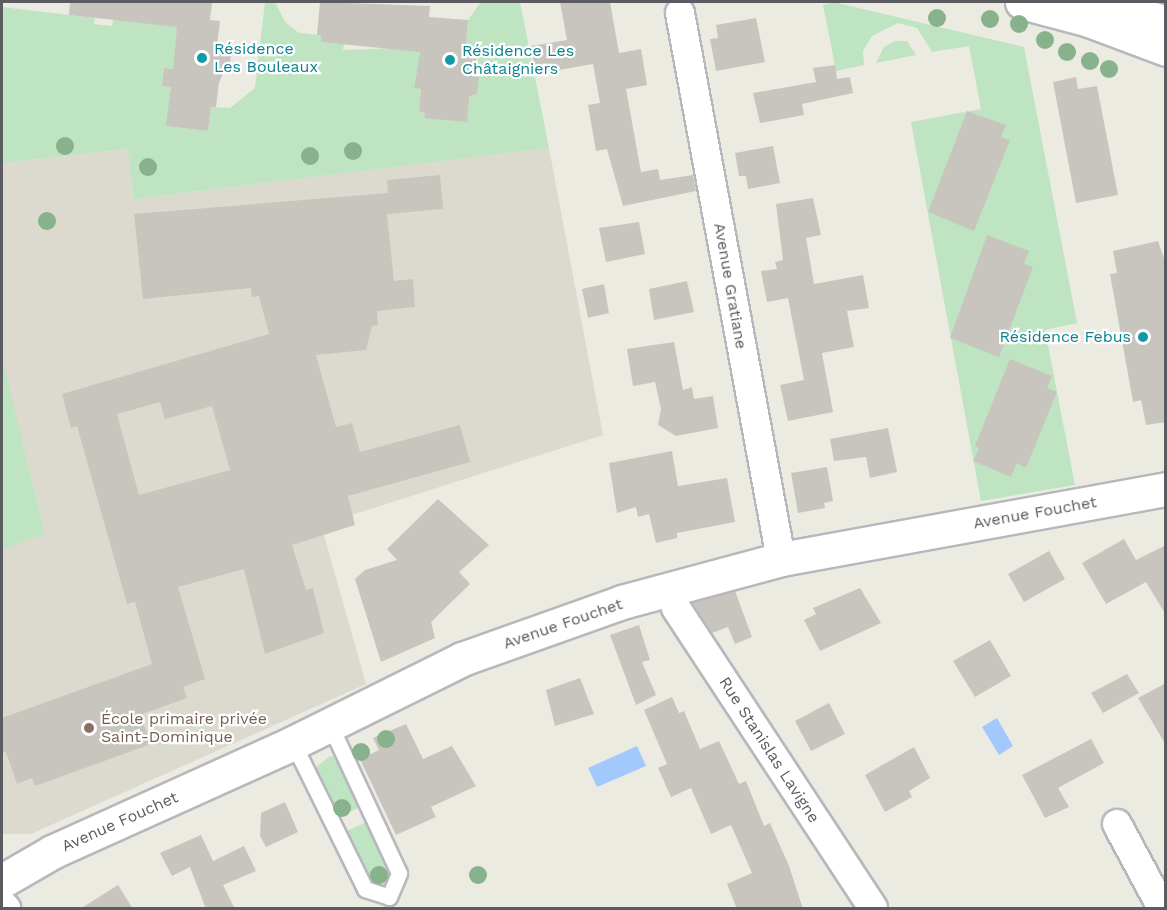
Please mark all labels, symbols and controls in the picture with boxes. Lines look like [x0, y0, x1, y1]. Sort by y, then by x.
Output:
place label: Résidence Les Bouleaux [214, 39, 318, 77]
place label: Résidence Les Châtaigniers [462, 41, 574, 79]
marker: Résidence Les Bouleaux [195, 51, 209, 65]
marker: Résidence Les Châtaigniers [443, 53, 457, 67]
street label: Avenue Gratiane [709, 221, 751, 351]
place label: Résidence Febus [999, 327, 1131, 347]
marker: Résidence Febus [1136, 330, 1150, 344]
street label: Avenue Fouchet [972, 493, 1098, 533]
street label: Avenue Fouchet [501, 595, 625, 653]
street label: Rue Stanislas Lavigne [715, 673, 823, 827]
place label: École primaire privée Saint-Dominique [101, 709, 267, 747]
marker: École primaire privée Saint-Dominique [82, 721, 96, 735]
street label: Avenue Fouchet [59, 788, 181, 856]

